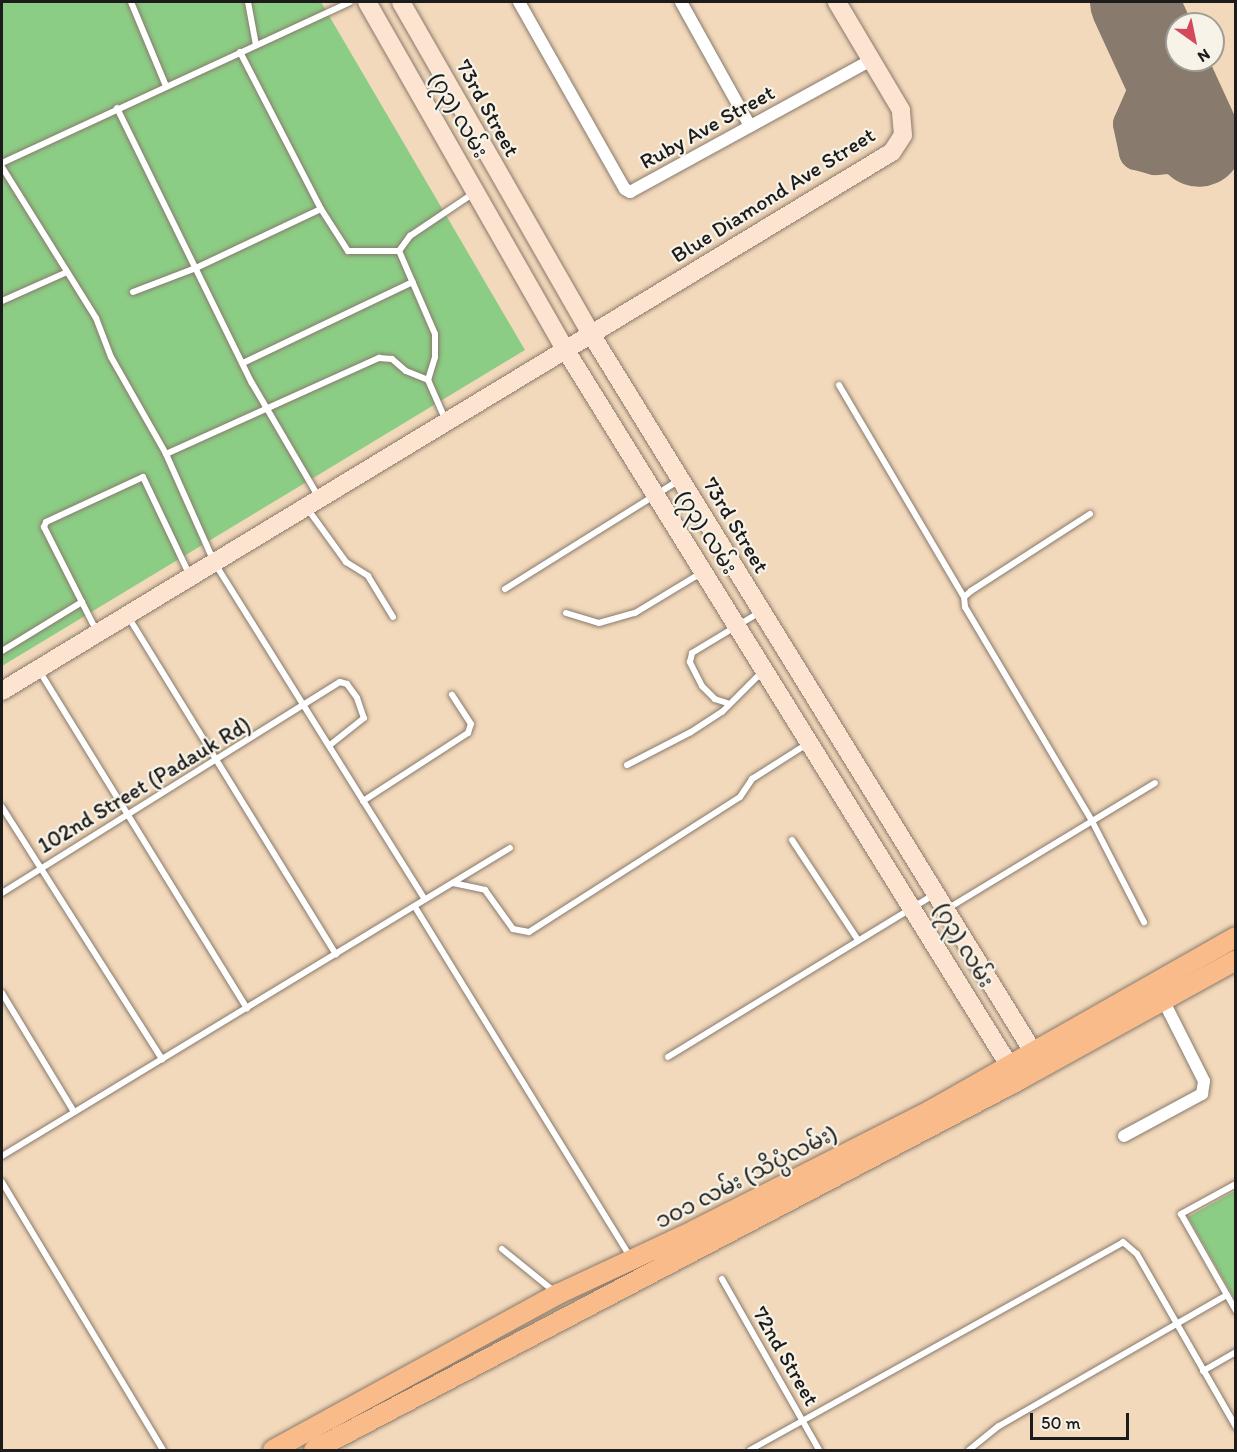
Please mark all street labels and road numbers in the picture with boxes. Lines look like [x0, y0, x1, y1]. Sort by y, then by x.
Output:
street label: 73rd Street [451, 55, 525, 161]
street label: (၇၃) လမ်း [424, 68, 494, 162]
street label: Ruby Ave Street [635, 79, 779, 175]
street label: Blue Diamond Ave Street [666, 122, 880, 268]
street label: 73rd Street [697, 473, 775, 577]
street label: (၇၃) လမ်း [671, 485, 743, 579]
street label: 102nd Street (Padauk Rd) [34, 711, 254, 859]
street label: (၇၃) လမ်း [928, 898, 1000, 992]
street label: ၁၀၁ လမ်း (သိပ္ပံလမ်း) [651, 1120, 841, 1234]
street label: 72nd Street [747, 1302, 825, 1410]

